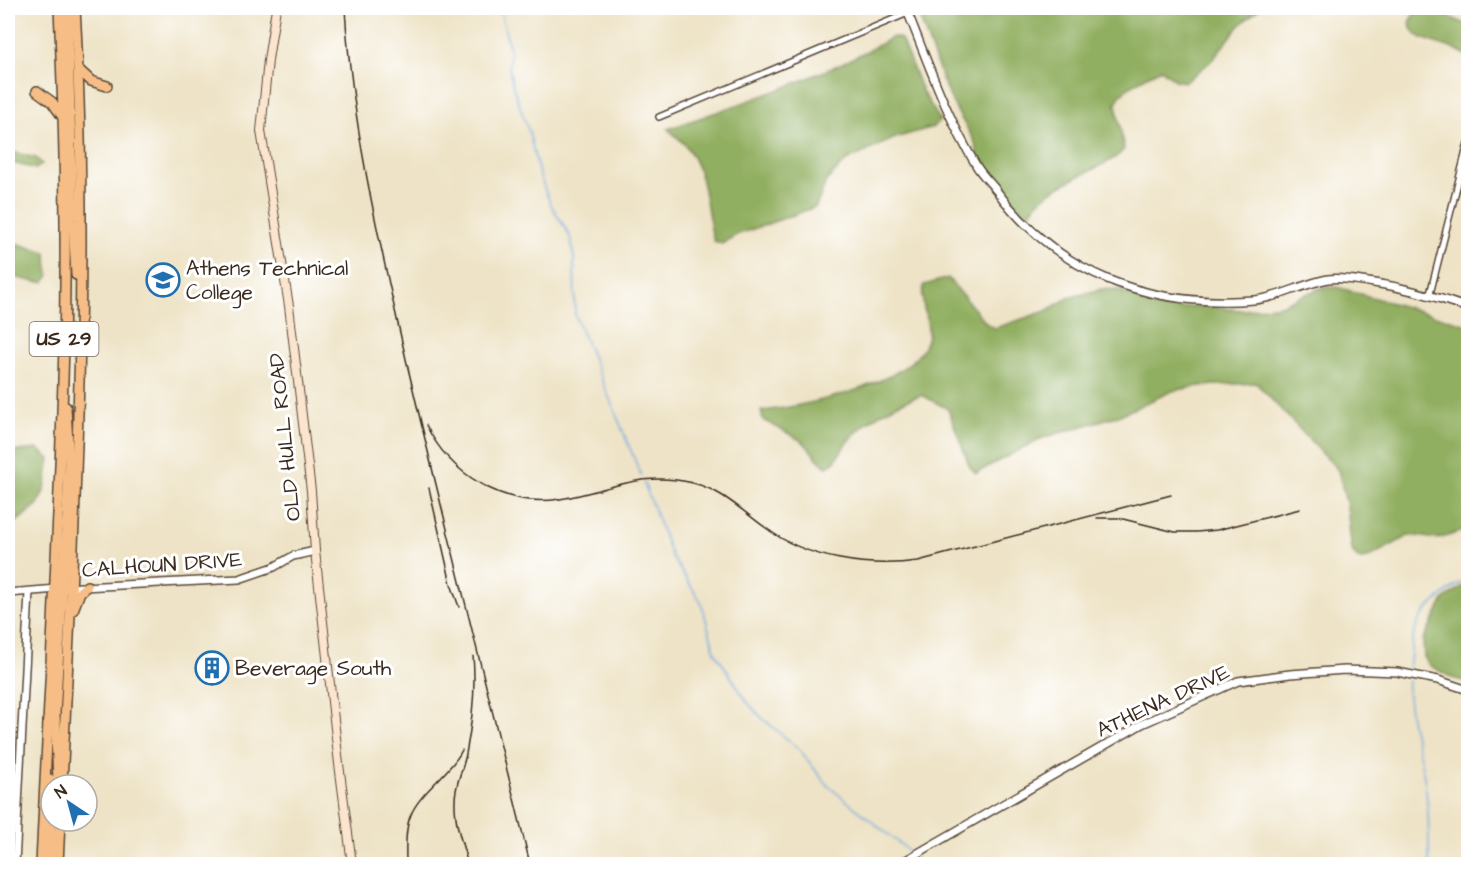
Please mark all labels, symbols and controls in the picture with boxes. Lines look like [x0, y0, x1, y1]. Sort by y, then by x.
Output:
place label: Athens Technical College [186, 254, 348, 309]
school or university icon: Athens Technical College [145, 262, 181, 298]
road number: US 29 [29, 322, 98, 356]
street label: OLD HULL ROAD [262, 351, 308, 522]
street label: CALHOUN DRIVE [81, 545, 244, 585]
building icon: Beverage South [194, 650, 230, 686]
place label: Beverage South [235, 654, 392, 685]
street label: ATHENA DRIVE [1092, 657, 1235, 745]
north arrow [39, 773, 99, 833]
text: N [50, 780, 71, 804]

